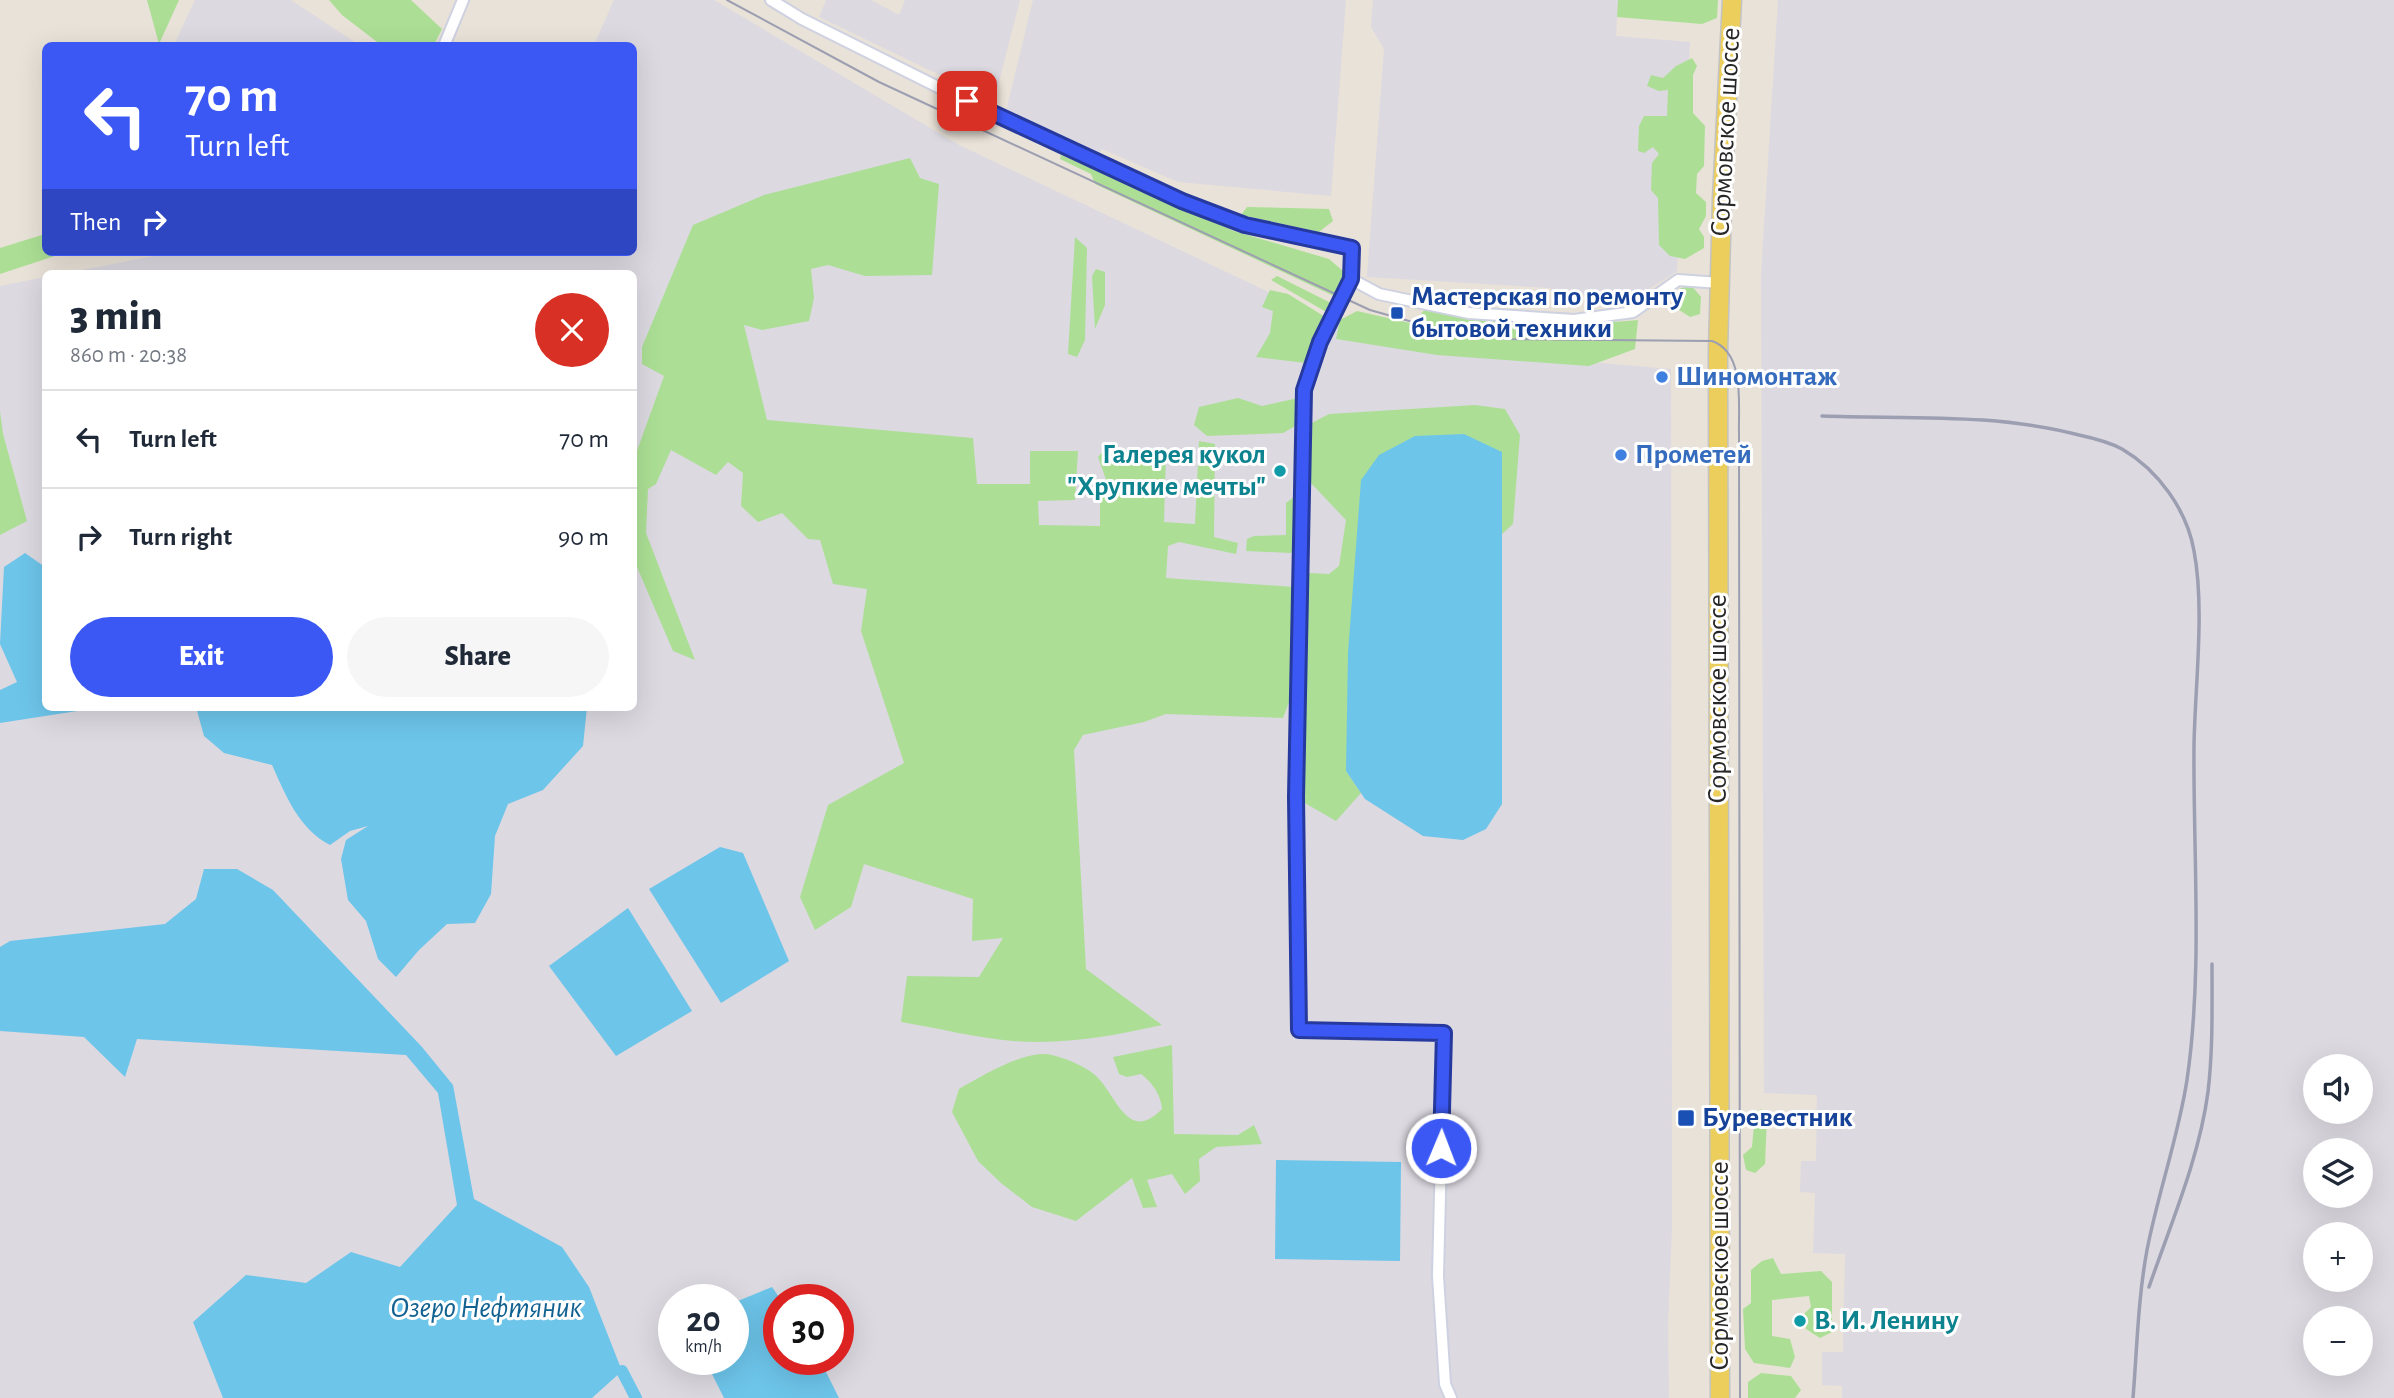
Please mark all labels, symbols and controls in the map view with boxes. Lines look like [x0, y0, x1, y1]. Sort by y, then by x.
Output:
street label: Сормовское шоссе [1707, 27, 1745, 237]
icon: left [70, 70, 161, 161]
pin [937, 71, 997, 131]
text: 70 m [185, 72, 279, 121]
icon: arrive [948, 82, 986, 120]
text: Turn left [185, 130, 289, 162]
icon: right [135, 203, 173, 241]
text: Then [70, 209, 121, 235]
place label: Мастерская по ремонту бытовой техники [1411, 283, 1684, 343]
button: close [535, 293, 609, 367]
text: 3 min [70, 295, 162, 337]
marker: Мастерская по ремонту бытовой техники [1389, 305, 1405, 321]
text: 860 m · 20:38 [70, 344, 187, 367]
place label: Шиномонтаж [1676, 363, 1837, 391]
marker: Шиномонтаж [1654, 369, 1670, 385]
icon: left [70, 420, 108, 458]
text: Turn left [129, 426, 217, 452]
text: 70 m [559, 426, 609, 452]
place label: Галерея кукол "Хрупкие мечты" [1067, 441, 1266, 501]
place label: Прометей [1635, 441, 1752, 469]
marker: Прометей [1613, 447, 1629, 463]
marker: Галерея кукол "Хрупкие мечты" [1272, 463, 1288, 479]
icon: right [70, 518, 108, 556]
text: Turn right [129, 524, 232, 550]
text: 90 m [558, 524, 609, 550]
street label: Сормовское шоссе [1704, 594, 1732, 804]
button: Exit [70, 617, 333, 697]
button: Share [347, 617, 609, 697]
map controls [2303, 1054, 2373, 1376]
button: sound [2303, 1054, 2373, 1124]
place label: Буревестник [1702, 1104, 1853, 1132]
marker: Буревестник [1676, 1108, 1696, 1128]
position arrow [1404, 1111, 1478, 1185]
button: layers [2303, 1138, 2373, 1208]
street label: Сормовское шоссе [1706, 1161, 1734, 1371]
button: + [2303, 1222, 2373, 1292]
speed limit sign: 30 [763, 1284, 854, 1375]
water label: Озеро Нефтяник [390, 1293, 583, 1323]
text: 20 [686, 1303, 721, 1338]
button: − [2303, 1306, 2373, 1376]
place label: В. И. Ленину [1814, 1307, 1959, 1335]
marker: В. И. Ленину [1792, 1313, 1808, 1329]
text: km/h [685, 1338, 722, 1356]

